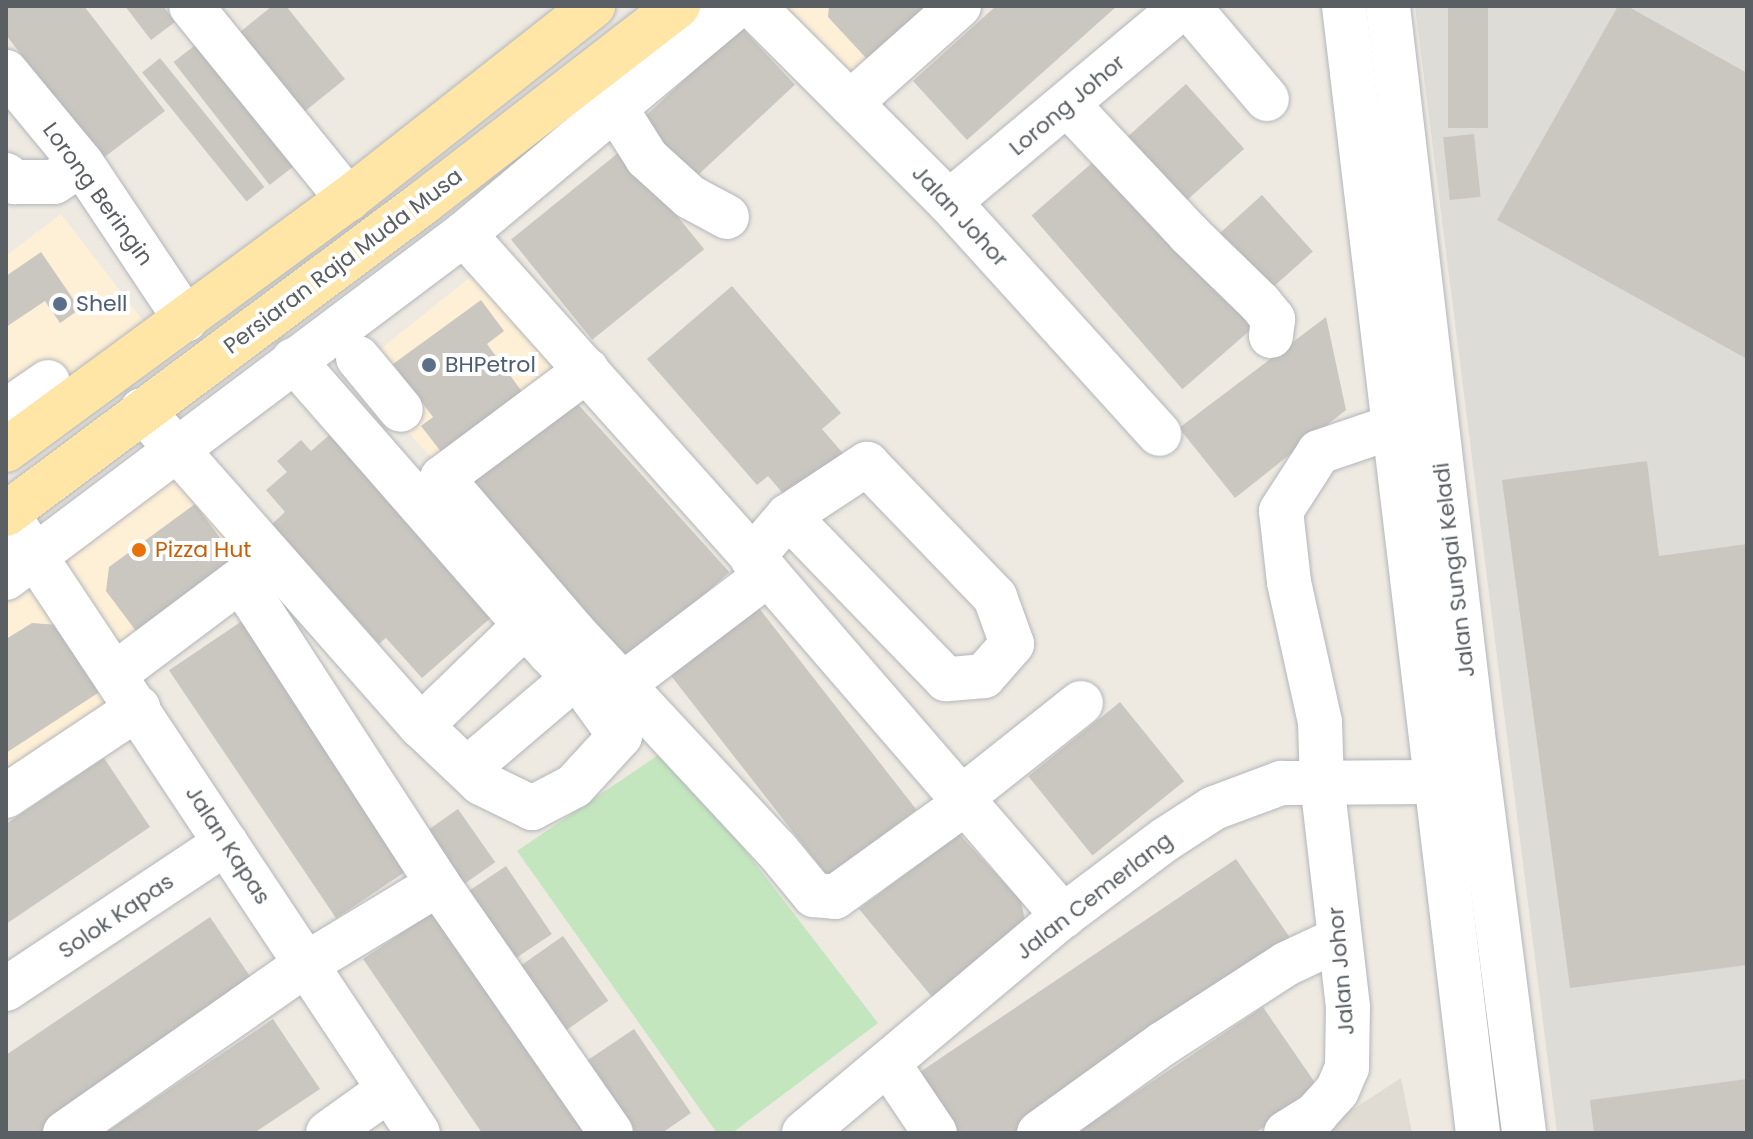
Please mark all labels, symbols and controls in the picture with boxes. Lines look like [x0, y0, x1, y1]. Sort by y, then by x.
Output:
street label: Lorong Johor [1004, 49, 1130, 161]
street label: Lorong Beringin [37, 118, 159, 270]
street label: Jalan Johor [906, 160, 1014, 272]
street label: Persiaran Raja Muda Musa [219, 163, 467, 359]
place label: Shell [76, 291, 127, 317]
marker: Shell [51, 295, 69, 313]
place label: BHPetrol [445, 352, 536, 378]
marker: BHPetrol [420, 356, 438, 374]
street label: Jalan Sungai Keladi [1428, 461, 1480, 679]
place label: Pizza Hut [155, 537, 251, 563]
marker: Pizza Hut [130, 541, 148, 559]
street label: Jalan Kapas [180, 781, 276, 909]
street label: Jalan Cemerlang [1011, 827, 1177, 965]
street label: Solok Kapas [54, 868, 178, 964]
street label: Jalan Johor [1322, 906, 1360, 1036]

